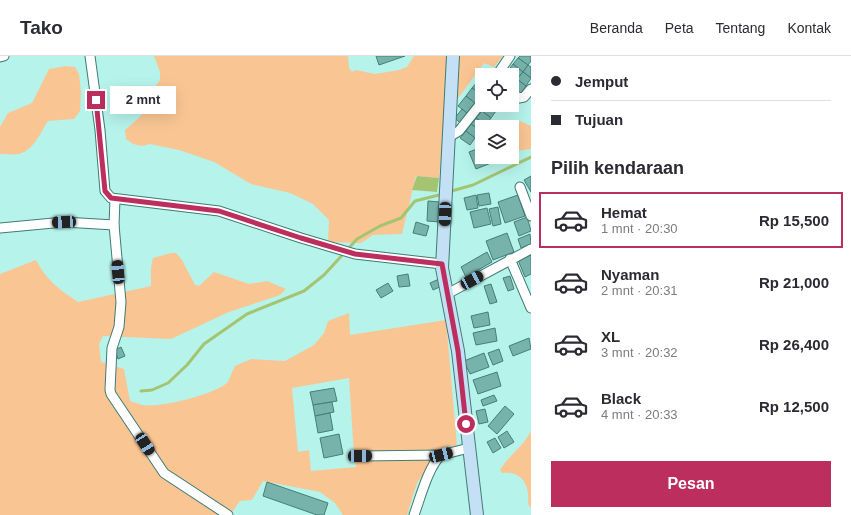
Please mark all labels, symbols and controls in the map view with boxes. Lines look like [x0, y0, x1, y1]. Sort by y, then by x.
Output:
text: Tako [20, 17, 63, 38]
text: Beranda [590, 20, 643, 36]
text: Peta [665, 20, 694, 36]
text: Tentang [716, 20, 765, 36]
text: Kontak [787, 20, 831, 36]
map controls [475, 68, 519, 164]
button: locate [475, 68, 519, 112]
text: Jemput [575, 73, 628, 90]
callout: 2 mnt [110, 86, 176, 114]
route end [87, 91, 105, 109]
text: 2 mnt [126, 92, 160, 107]
text: Tujuan [575, 111, 623, 128]
button: layers [475, 120, 519, 164]
text: Pilih kendaraan [551, 158, 684, 178]
car [439, 202, 451, 226]
icon: car [553, 202, 589, 238]
text: Hemat [601, 204, 647, 221]
text: Rp 15,500 [759, 212, 829, 229]
car [52, 215, 76, 229]
text: 1 mnt · 20:30 [601, 221, 678, 236]
car [111, 260, 125, 284]
icon: car [553, 264, 589, 300]
text: Nyaman [601, 266, 659, 283]
car [459, 269, 485, 291]
text: Rp 21,000 [759, 274, 829, 291]
text: 2 mnt · 20:31 [601, 283, 678, 298]
icon: car [553, 326, 589, 362]
text: XL [601, 328, 620, 345]
text: Rp 26,400 [759, 336, 829, 353]
text: 3 mnt · 20:32 [601, 345, 678, 360]
icon: car [553, 388, 589, 424]
text: Black [601, 390, 641, 407]
text: Rp 12,500 [759, 398, 829, 415]
text: 4 mnt · 20:33 [601, 407, 678, 422]
route start [457, 415, 475, 433]
car [133, 431, 157, 457]
car [428, 446, 454, 464]
car [348, 450, 372, 462]
button: Pesan [551, 461, 831, 507]

